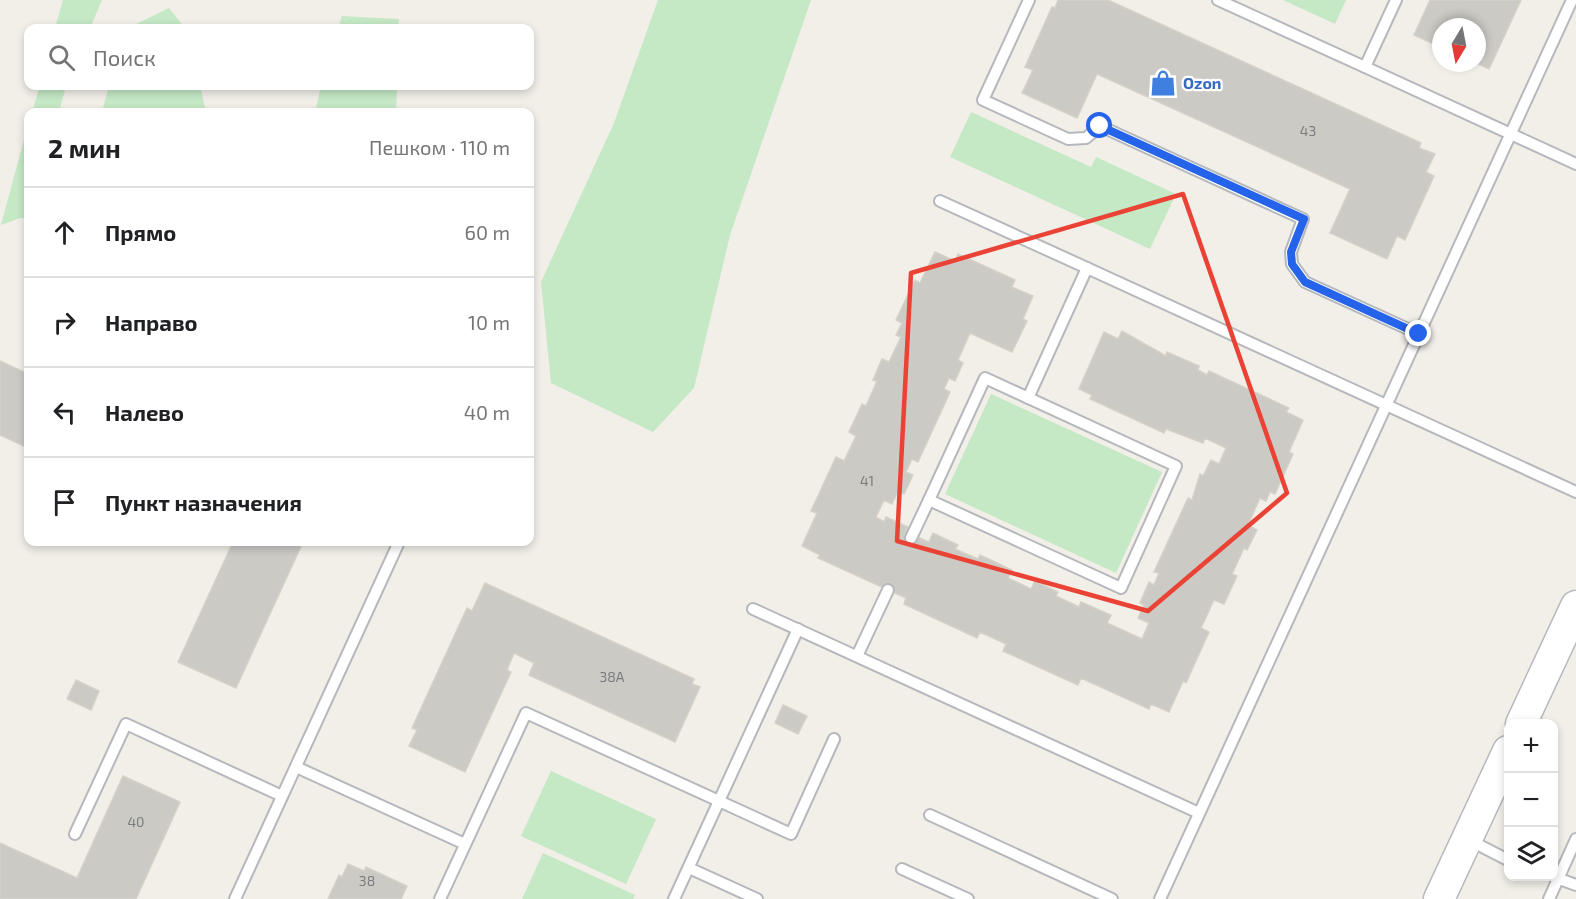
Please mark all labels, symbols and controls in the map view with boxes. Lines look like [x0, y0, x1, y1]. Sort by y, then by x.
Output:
north arrow [1432, 18, 1486, 72]
search box [24, 24, 534, 90]
icon: search [45, 41, 78, 74]
text: Поиск [93, 44, 156, 70]
shop icon: Ozon [1148, 68, 1178, 98]
place label: Ozon [1183, 73, 1221, 92]
route start [1086, 112, 1112, 138]
house number: 43 [1300, 122, 1316, 139]
text: 2 мин [48, 132, 121, 163]
text: Пешком · 110 m [369, 135, 510, 159]
icon: ahead [48, 216, 81, 249]
text: Прямо [105, 219, 176, 245]
text: 60 m [465, 220, 510, 244]
icon: right [48, 306, 81, 339]
text: Направо [105, 309, 198, 335]
text: 10 m [468, 310, 510, 334]
route end [1405, 320, 1431, 346]
icon: left [48, 396, 81, 429]
text: Налево [105, 399, 184, 425]
text: 40 m [464, 400, 510, 424]
house number: 41 [860, 472, 874, 489]
icon: arrive [48, 486, 81, 519]
text: Пункт назначения [105, 489, 302, 515]
house number: 38А [600, 668, 625, 685]
map controls [1504, 719, 1558, 881]
button: + [1504, 719, 1558, 773]
button: − [1504, 773, 1558, 827]
house number: 40 [127, 813, 145, 830]
button: layers [1504, 827, 1558, 881]
house number: 38 [359, 872, 375, 889]

